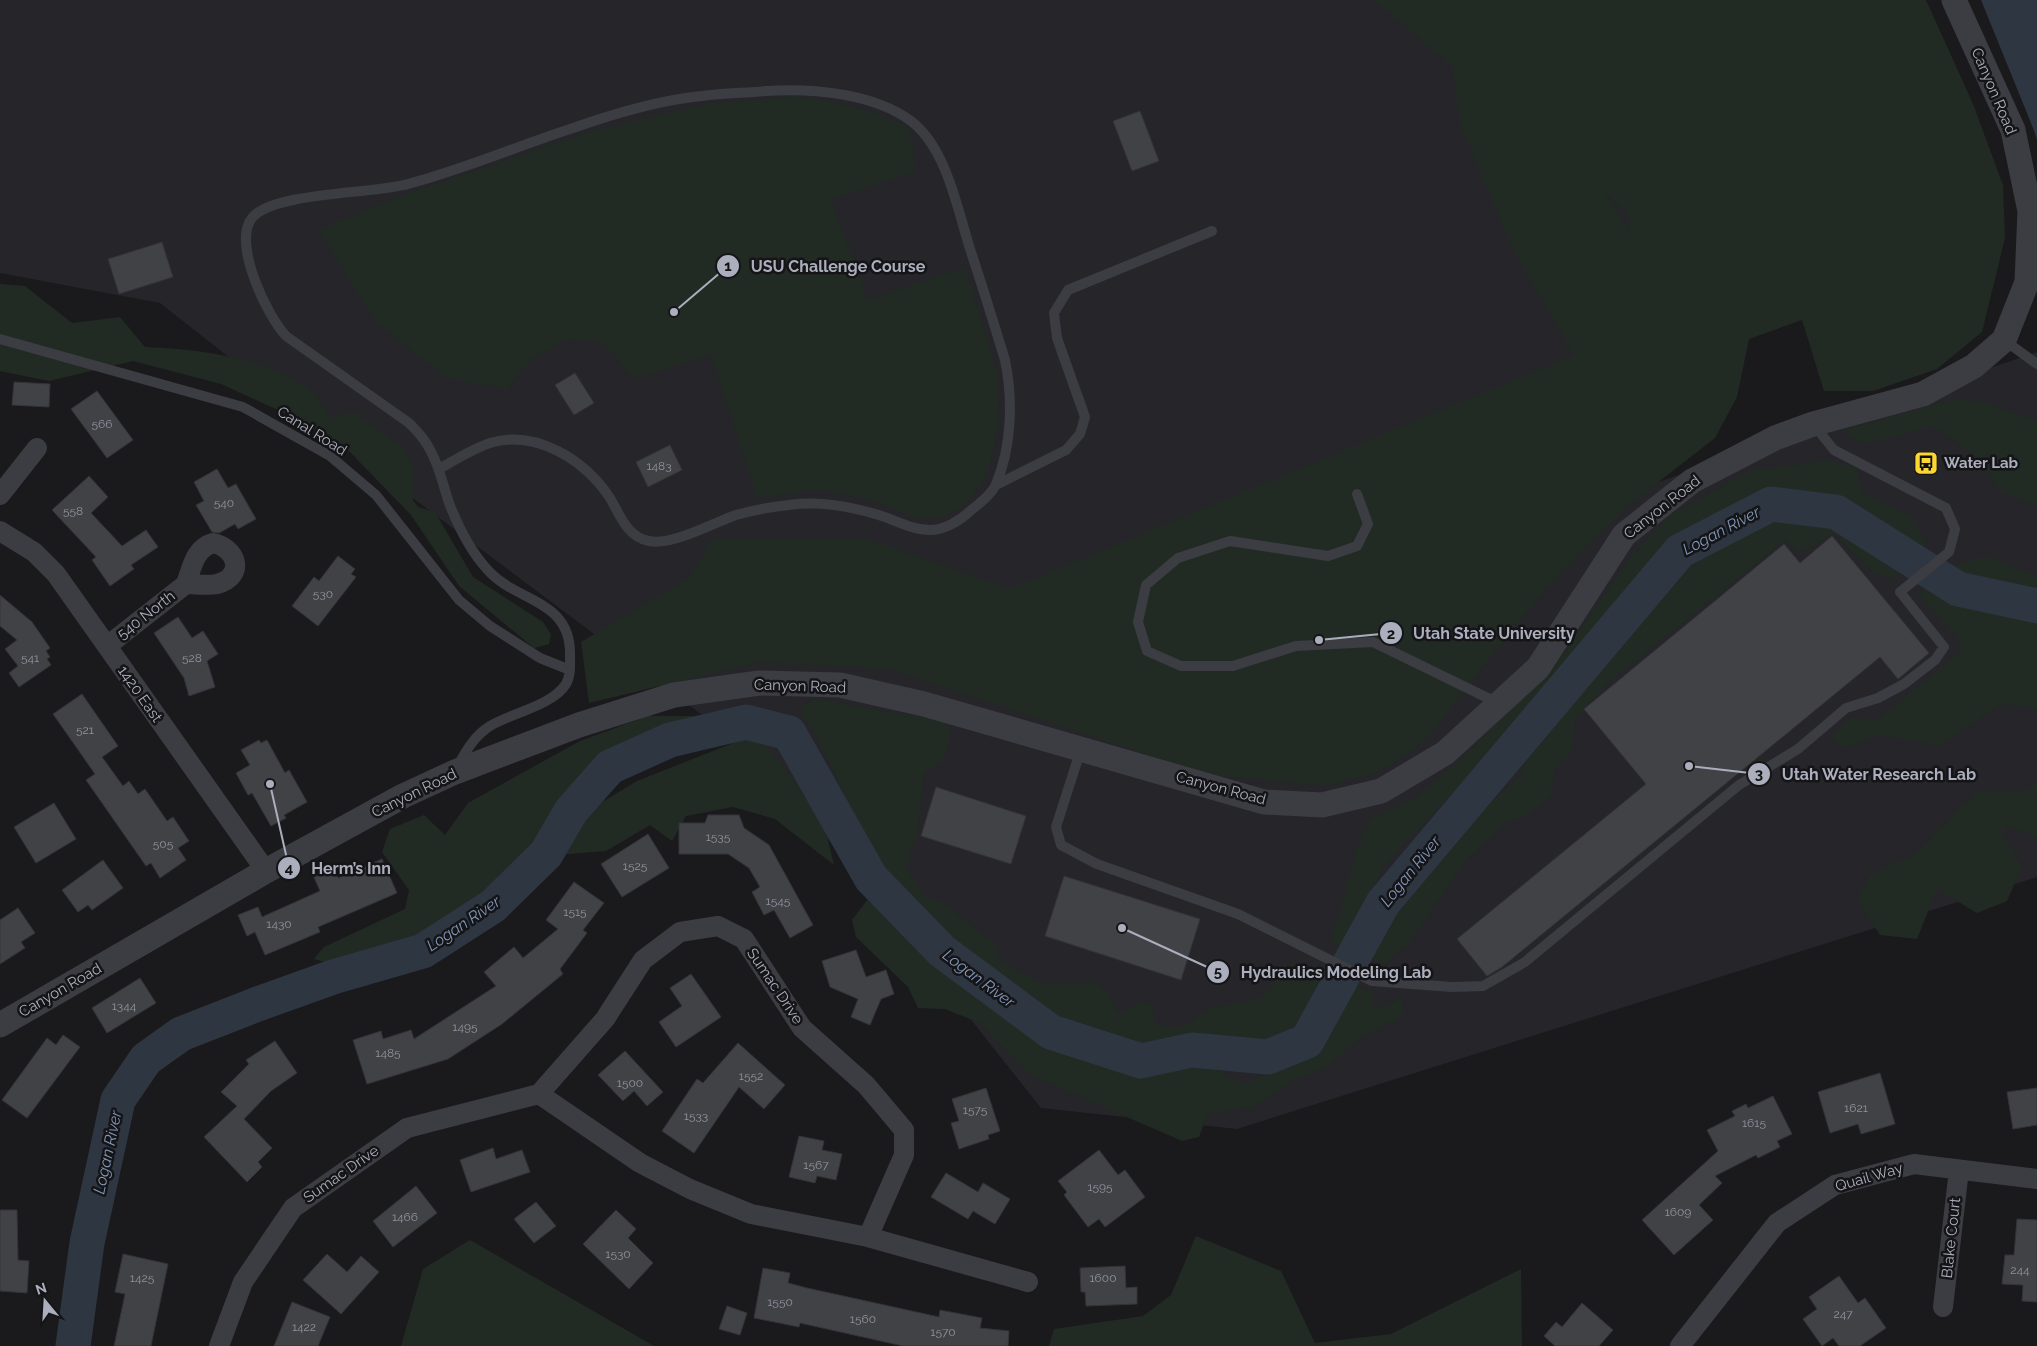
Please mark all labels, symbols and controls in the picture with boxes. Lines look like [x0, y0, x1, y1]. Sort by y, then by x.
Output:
street label: Canyon Road [1968, 45, 2020, 137]
callout: USU Challenge Course [716, 251, 935, 282]
text: 1 [724, 257, 732, 275]
text: USU Challenge Course [751, 257, 926, 276]
street label: Canal Road [274, 402, 350, 460]
house number: 566 [91, 417, 113, 431]
bus stop icon: Water Lab [1913, 450, 1939, 476]
place label: Water Lab [1944, 454, 2019, 472]
house number: 1483 [646, 459, 672, 473]
street label: Canyon Road [1620, 471, 1704, 543]
house number: 540 [214, 496, 234, 510]
water label: Logan River [1679, 502, 1764, 559]
house number: 558 [63, 504, 83, 518]
street label: 540 North [113, 587, 179, 643]
house number: 530 [313, 587, 333, 601]
callout: Utah State University [1378, 618, 1585, 649]
text: Utah State University [1413, 624, 1575, 643]
text: 2 [1387, 625, 1395, 643]
house number: 541 [21, 651, 39, 665]
house number: 528 [182, 651, 202, 665]
street label: 1420 East [114, 662, 166, 726]
street label: Canyon Road [754, 675, 846, 697]
house number: 521 [76, 723, 94, 737]
callout: Utah Water Research Lab [1746, 758, 1987, 789]
street label: Canyon Road [369, 765, 459, 821]
text: 3 [1755, 765, 1763, 783]
text: Utah Water Research Lab [1782, 765, 1976, 784]
street label: Canyon Road [1174, 767, 1268, 809]
house number: 1535 [706, 830, 731, 844]
water label: Logan River [1376, 832, 1445, 910]
house number: 505 [153, 837, 174, 851]
callout: Herm’s Inn [276, 852, 401, 883]
text: 4 [285, 859, 294, 877]
text: Herm’s Inn [311, 859, 391, 878]
house number: 1525 [623, 859, 648, 873]
water label: Logan River [423, 892, 504, 955]
house number: 1545 [766, 894, 791, 908]
house number: 1515 [563, 905, 587, 919]
house number: 1430 [266, 917, 292, 931]
street label: Sumac Drive [743, 945, 807, 1028]
water label: Logan River [939, 945, 1019, 1012]
callout: Hydraulics Modeling Lab [1206, 957, 1441, 988]
street label: Canyon Road [15, 959, 105, 1021]
text: 5 [1214, 963, 1222, 981]
text: Hydraulics Modeling Lab [1241, 963, 1431, 982]
house number: 1344 [112, 999, 137, 1013]
house number: 1495 [452, 1020, 478, 1034]
house number: 1485 [375, 1046, 401, 1060]
house number: 1552 [739, 1069, 763, 1083]
house number: 1500 [617, 1076, 643, 1090]
house number: 1621 [1844, 1101, 1868, 1115]
house number: 1575 [963, 1103, 988, 1117]
water label: Logan River [89, 1108, 126, 1196]
house number: 1533 [684, 1109, 708, 1123]
house number: 1615 [1742, 1116, 1766, 1130]
street label: Sumac Drive [300, 1141, 382, 1207]
house number: 1567 [803, 1158, 829, 1172]
street label: Quail Way [1833, 1159, 1905, 1195]
house number: 1595 [1087, 1180, 1113, 1194]
street label: Blake Court [1938, 1197, 1964, 1279]
house number: 1609 [1665, 1205, 1691, 1219]
house number: 1466 [392, 1210, 418, 1224]
house number: 1530 [605, 1247, 631, 1261]
house number: 244 [2010, 1263, 2030, 1277]
house number: 1425 [130, 1271, 155, 1285]
house number: 1600 [1089, 1271, 1117, 1285]
north arrow [20, 1276, 70, 1326]
text: N [33, 1279, 49, 1298]
house number: 1550 [767, 1295, 793, 1309]
house number: 247 [1833, 1307, 1853, 1321]
house number: 1560 [850, 1312, 876, 1326]
house number: 1422 [292, 1320, 316, 1334]
house number: 1570 [930, 1325, 956, 1339]

